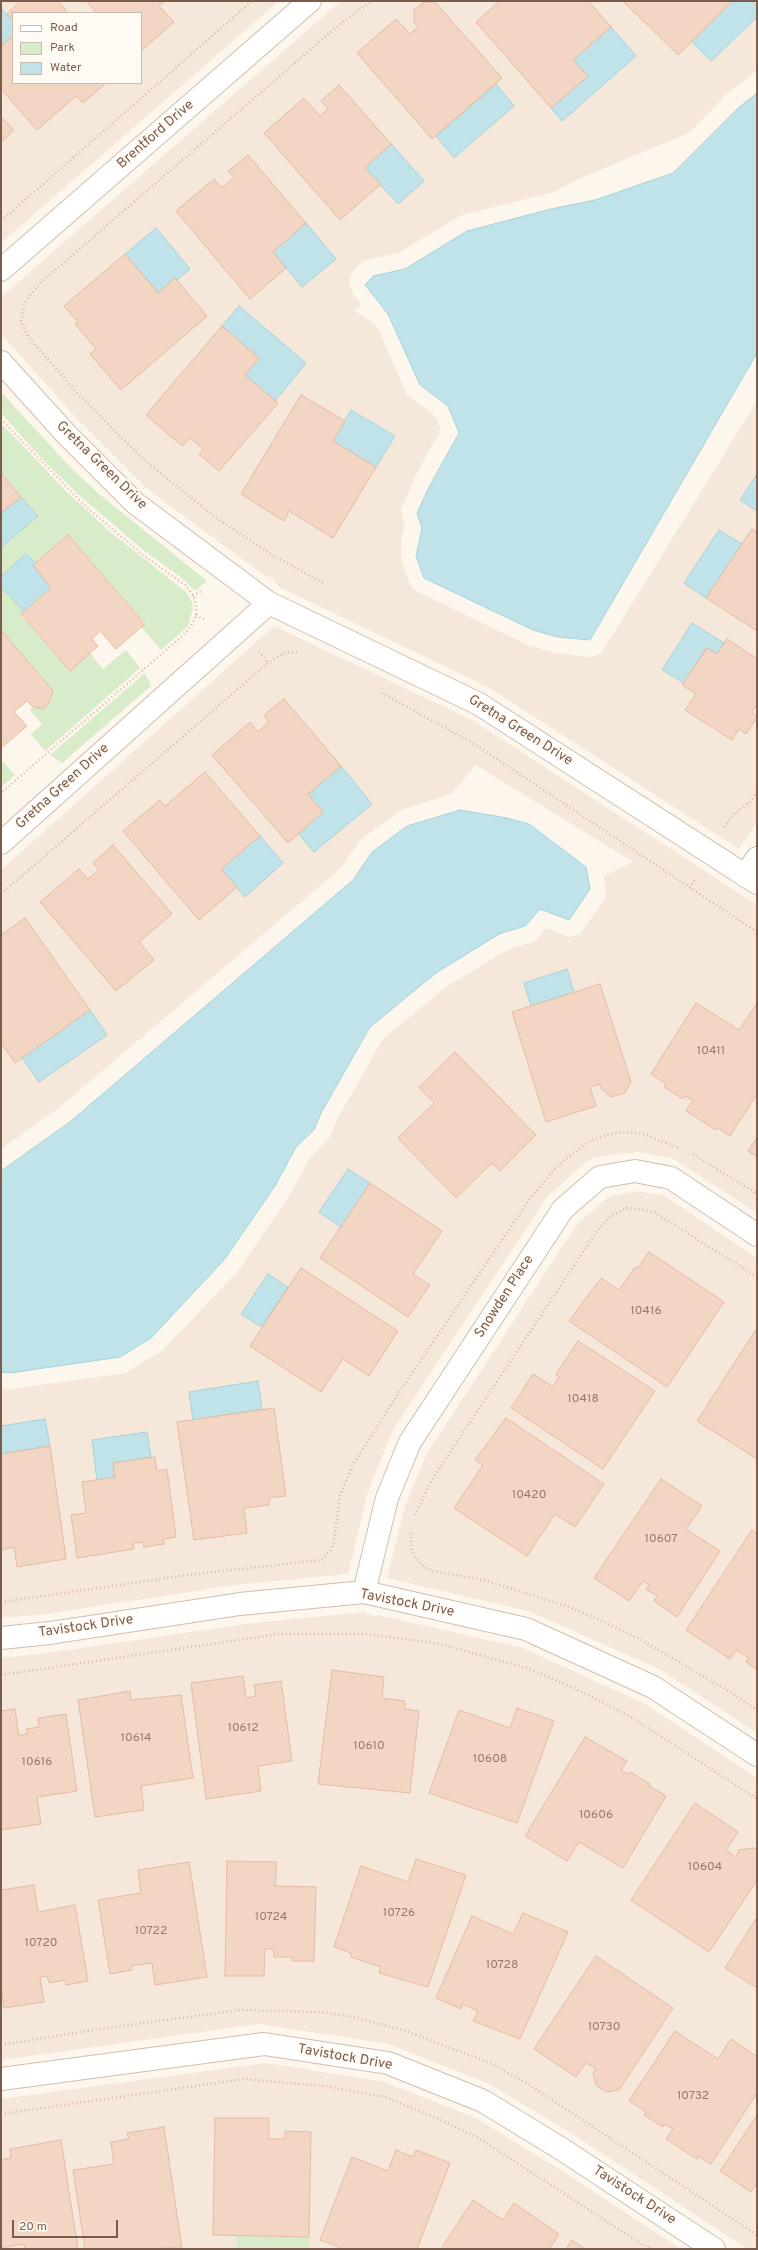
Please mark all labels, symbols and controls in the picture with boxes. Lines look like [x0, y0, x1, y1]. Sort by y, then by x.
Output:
legend [12, 12, 142, 84]
text: Road [50, 20, 78, 36]
text: Park [50, 40, 75, 56]
text: Water [50, 60, 82, 76]
street label: Brentford Drive [114, 97, 198, 173]
street label: Gretna Green Drive [52, 418, 150, 514]
street label: Gretna Green Drive [465, 692, 575, 770]
street label: Gretna Green Drive [13, 741, 113, 833]
house number: 10411 [697, 1045, 725, 1059]
street label: Snowden Place [472, 1252, 538, 1342]
house number: 10416 [630, 1305, 662, 1319]
house number: 10418 [567, 1393, 599, 1407]
house number: 10420 [512, 1489, 546, 1503]
house number: 10607 [645, 1533, 677, 1547]
street label: Tavistock Drive [358, 1587, 456, 1621]
street label: Tavistock Drive [37, 1612, 135, 1642]
house number: 10612 [227, 1722, 259, 1736]
house number: 10614 [120, 1732, 152, 1746]
house number: 10610 [353, 1740, 385, 1754]
house number: 10608 [473, 1753, 507, 1767]
house number: 10616 [22, 1756, 52, 1770]
house number: 10606 [579, 1809, 613, 1823]
house number: 10604 [688, 1861, 722, 1875]
house number: 10726 [383, 1907, 415, 1921]
house number: 10724 [255, 1911, 287, 1925]
house number: 10722 [135, 1925, 167, 1939]
house number: 10720 [25, 1937, 57, 1951]
house number: 10728 [486, 1959, 518, 1973]
house number: 10730 [588, 2021, 620, 2035]
street label: Tavistock Drive [296, 2041, 394, 2075]
house number: 10732 [677, 2090, 709, 2104]
street label: Tavistock Drive [589, 2163, 679, 2229]
scale bar [14, 2212, 120, 2238]
text: 20 m [19, 2219, 47, 2235]

